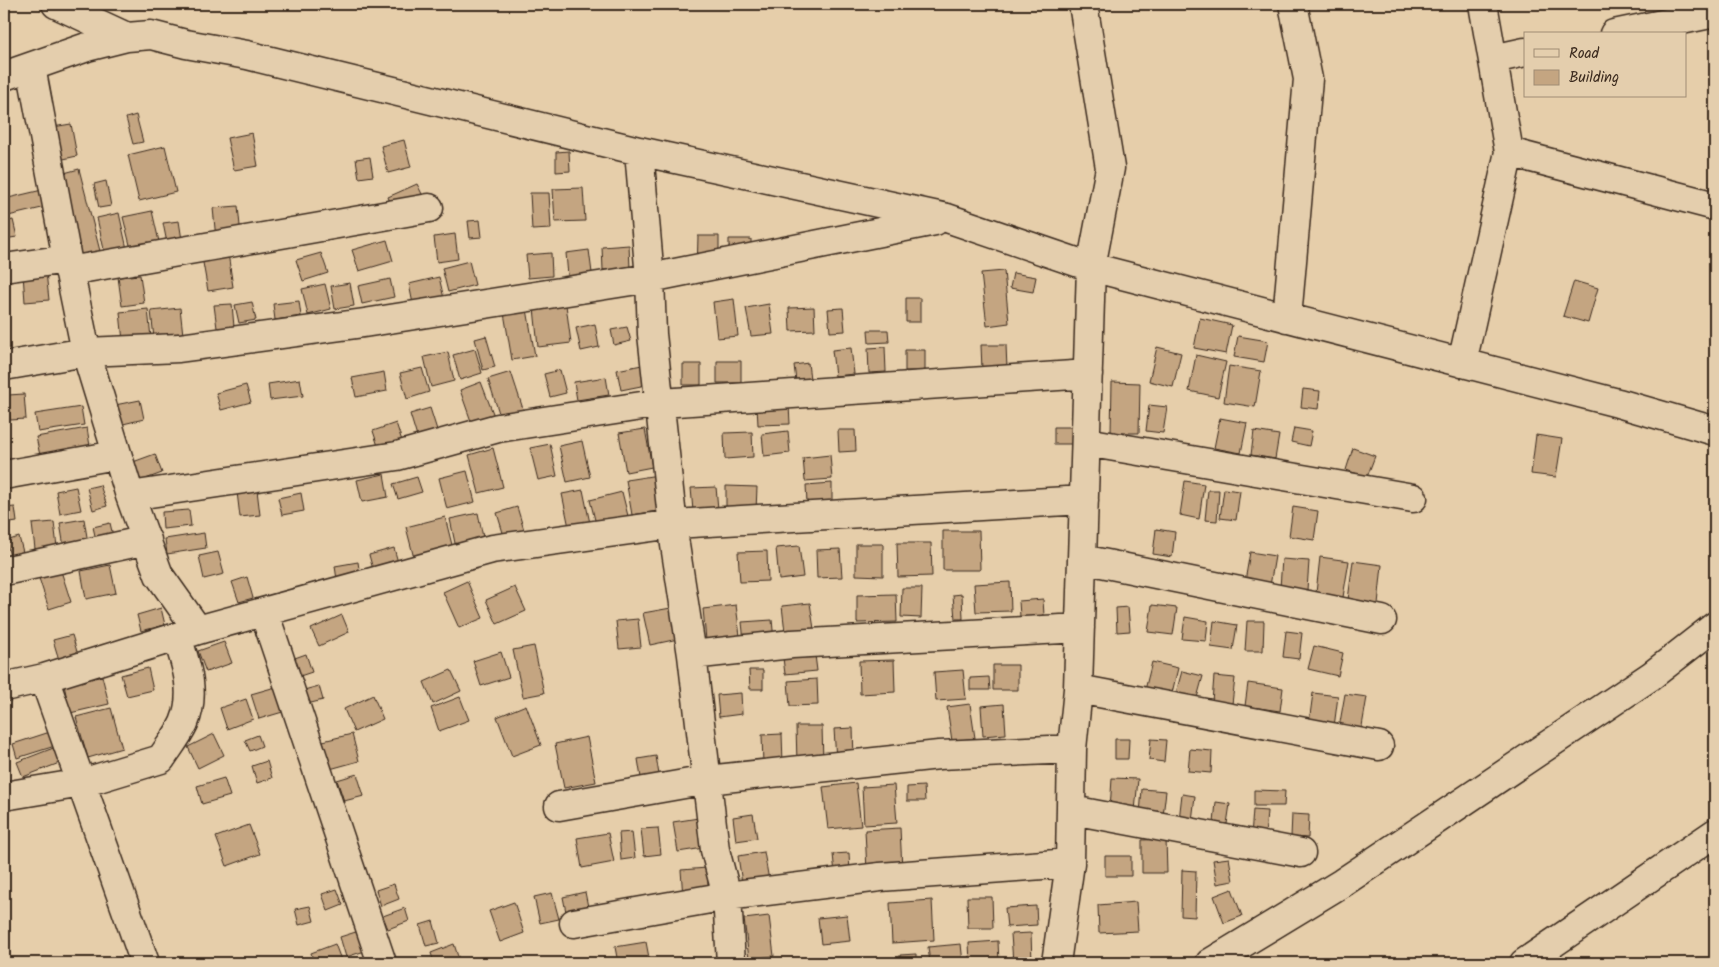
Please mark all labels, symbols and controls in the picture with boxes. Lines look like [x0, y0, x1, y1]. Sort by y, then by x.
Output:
legend [1524, 32, 1686, 98]
text: Road [1569, 42, 1600, 66]
text: Building [1569, 66, 1619, 90]

